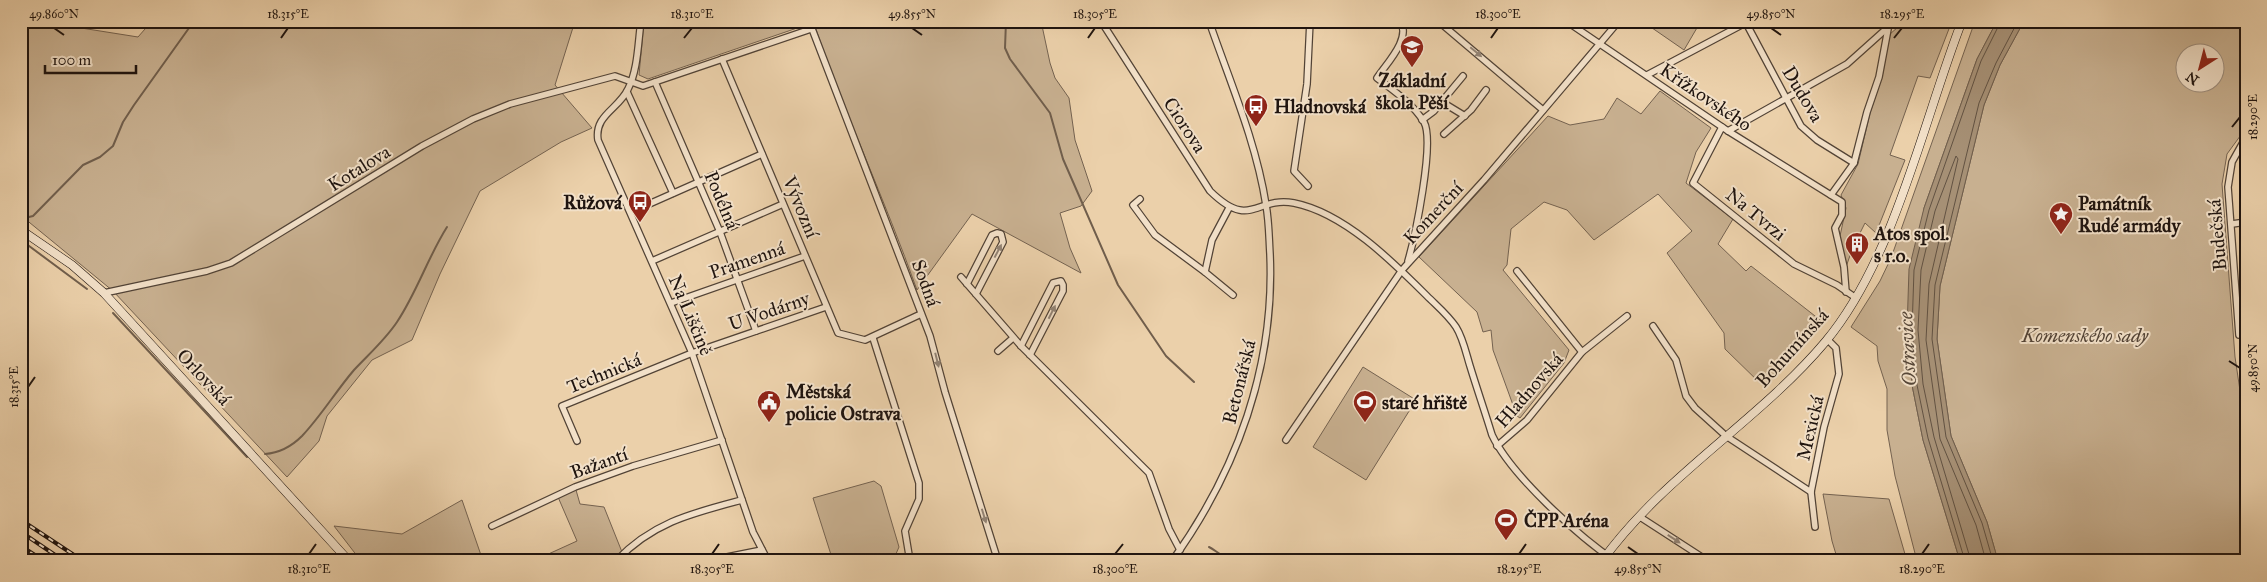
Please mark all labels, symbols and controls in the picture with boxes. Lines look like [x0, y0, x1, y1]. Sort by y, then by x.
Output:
text: 49.860°N [29, 7, 79, 21]
text: 18.315°E [267, 7, 309, 21]
text: 18.310°E [670, 7, 714, 21]
text: 49.855°N [888, 7, 936, 21]
text: 18.305°E [1073, 7, 1117, 21]
text: 18.300°E [1475, 7, 1521, 21]
text: 49.850°N [1746, 7, 1796, 21]
text: 18.295°E [1880, 7, 1925, 21]
school or university icon: Základní škola Pěší [1399, 34, 1425, 68]
scale bar [45, 42, 136, 74]
north arrow [2174, 42, 2224, 92]
one-way arrow [1469, 47, 1482, 58]
text: 100 m [52, 51, 92, 69]
street label: Křížkovského [1656, 58, 1756, 136]
street label: Dudova [1777, 62, 1829, 127]
text: N [2183, 68, 2202, 88]
place label: Základní škola Pěší [1376, 69, 1450, 114]
street label: Ciorova [1159, 93, 1212, 158]
bus stop icon: Hladnovská [1243, 93, 1269, 127]
text: 18.290°E [2246, 94, 2260, 140]
place label: Hladnovská [1274, 95, 1367, 118]
street label: Kotalova [323, 139, 395, 196]
street label: Podélná [699, 167, 745, 233]
street label: Vývozní [777, 172, 825, 242]
street label: Komerční [1398, 176, 1468, 249]
street label: Na Tvrzi [1721, 183, 1791, 245]
bus stop icon: Růžová [627, 189, 653, 223]
place label: Růžová [563, 191, 623, 214]
place label: Památník Rudé armády [2078, 192, 2181, 238]
street label: Budečská [2202, 197, 2232, 272]
place icon: Památník Rudé armády [2048, 201, 2074, 235]
place label: Atos spol. s r.o. [1872, 222, 1949, 267]
building icon: Atos spol. s r.o. [1844, 231, 1870, 265]
street label: Pramenná [706, 236, 789, 284]
one-way arrow [994, 243, 1002, 258]
street label: Sodná [907, 256, 945, 311]
street label: Na Liščině [664, 271, 718, 359]
street label: U Vodárny [725, 286, 814, 336]
street label: Bohumínská [1751, 303, 1834, 392]
one-way arrow [1048, 304, 1056, 319]
water label: Ostravice [1893, 311, 1921, 387]
park label: Komenského sady [2021, 324, 2149, 347]
street label: Betonářská [1217, 337, 1261, 427]
text: 49.850°N [2246, 343, 2260, 393]
street label: Orlovská [172, 344, 237, 411]
street label: Technická [563, 347, 645, 398]
street label: Hladnovská [1490, 347, 1568, 432]
one-way arrow [933, 352, 941, 367]
text: 18.315°E [7, 366, 21, 408]
place label: Městská policie Ostrava [785, 380, 902, 426]
public building icon: Městská policie Ostrava [756, 389, 782, 423]
sports icon: staré hřiště [1352, 389, 1378, 423]
place label: staré hřiště [1382, 391, 1467, 414]
street label: Mexická [1791, 392, 1829, 463]
street label: Bažantí [567, 442, 632, 484]
sports icon: ČPP Aréna [1493, 507, 1519, 541]
one-way arrow [980, 508, 988, 523]
place label: ČPP Aréna [1524, 508, 1610, 532]
one-way arrow [1667, 534, 1681, 543]
text: 18.310°E [287, 562, 331, 576]
text: 18.305°E [690, 562, 734, 576]
text: 18.300°E [1092, 562, 1138, 576]
text: 18.295°E [1497, 562, 1542, 576]
text: 49.855°N [1614, 562, 1662, 576]
text: 18.290°E [1899, 562, 1945, 576]

